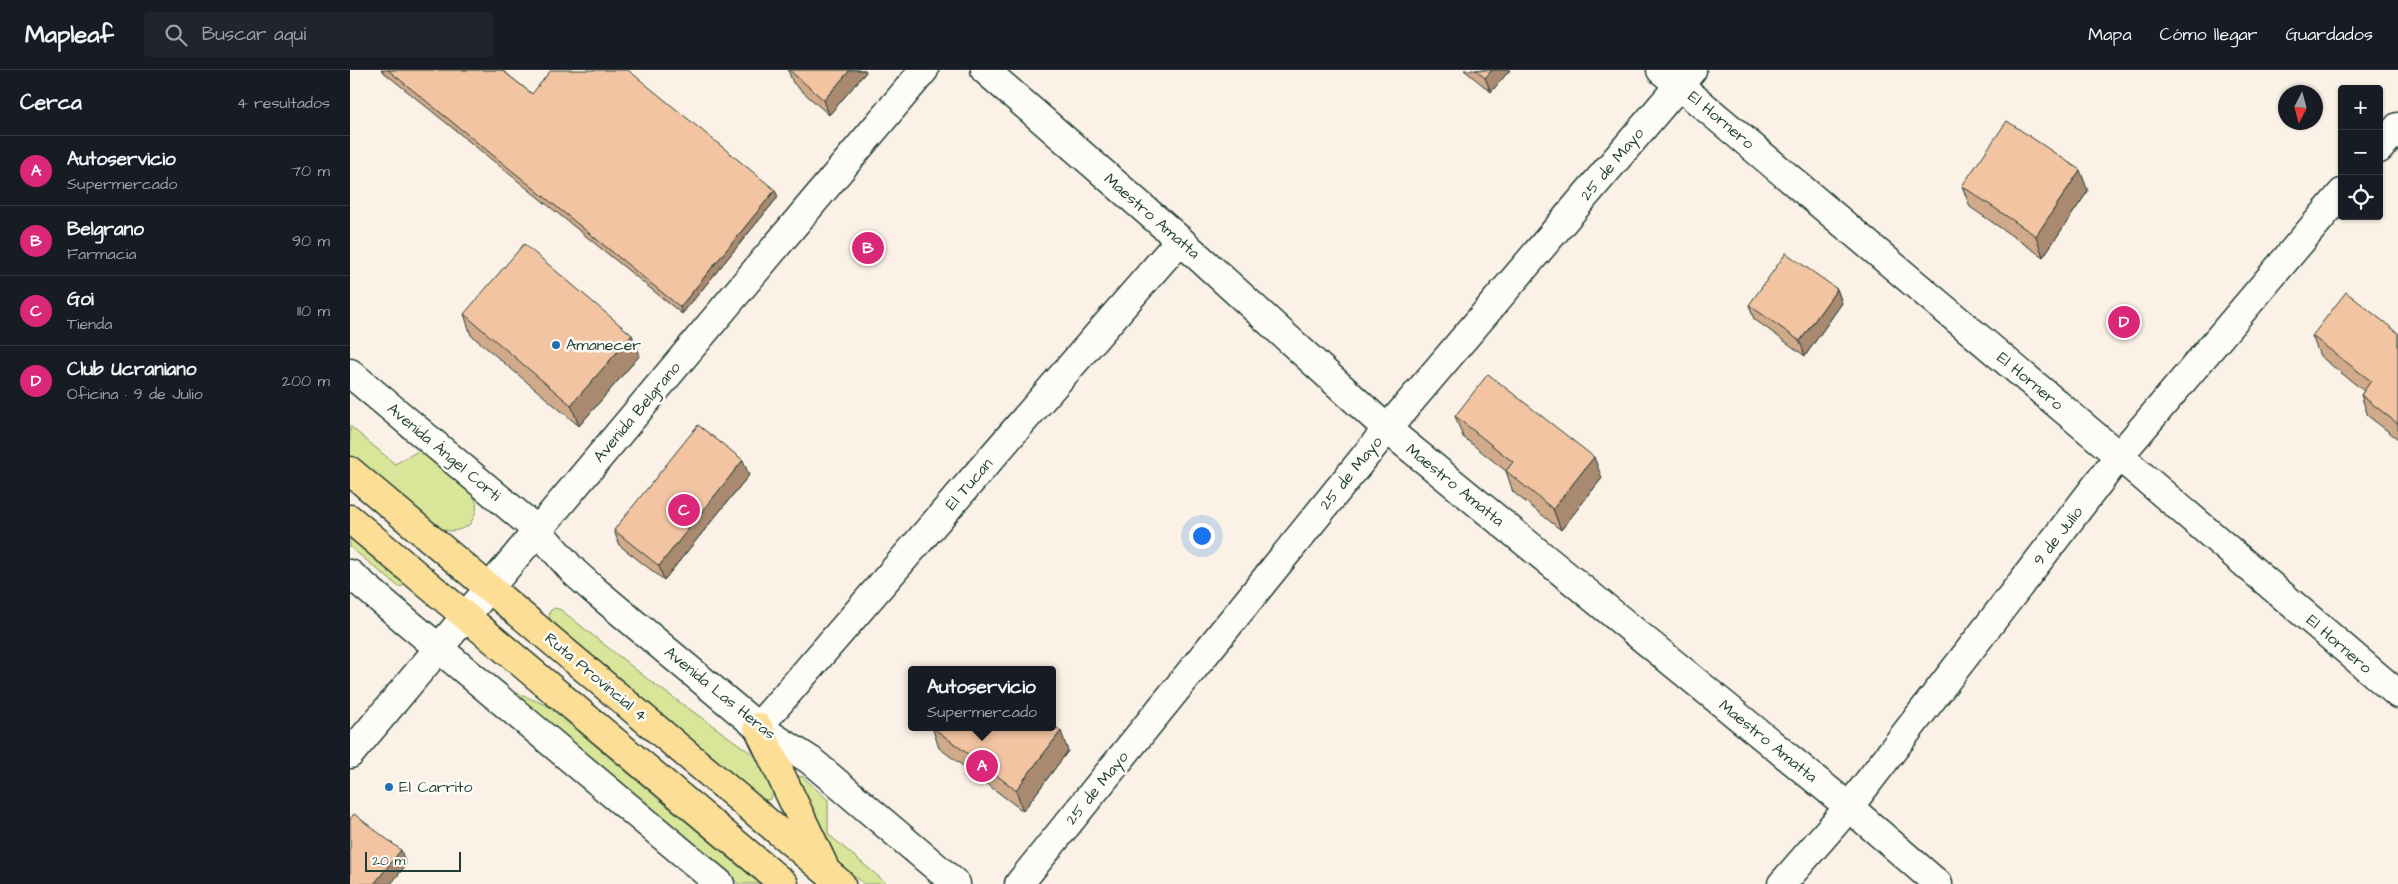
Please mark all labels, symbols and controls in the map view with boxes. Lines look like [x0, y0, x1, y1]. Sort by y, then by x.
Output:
search box [144, 12, 494, 57]
text: Mapleaf [25, 18, 114, 52]
icon: search [162, 21, 190, 49]
text: Buscar aquí [202, 21, 306, 48]
text: Mapa [2088, 22, 2132, 47]
text: Cómo llegar [2160, 22, 2258, 47]
text: Guardados [2286, 22, 2373, 47]
north arrow [2278, 85, 2323, 130]
map controls [2338, 85, 2383, 220]
button: + [2338, 85, 2383, 130]
street label: El Hornero [1683, 86, 1759, 154]
text: Cerca [20, 88, 82, 117]
text: 4 resultados [237, 92, 330, 114]
street label: 25 de Mayo [1575, 123, 1650, 206]
button: − [2338, 130, 2383, 175]
text: Autoservicio [67, 146, 176, 173]
text: A [31, 160, 41, 182]
text: 70 m [291, 160, 330, 182]
street label: Maestro Amatta [1099, 168, 1205, 264]
text: Supermercado [67, 173, 177, 195]
button: locate [2338, 175, 2383, 220]
text: Belgrano [67, 216, 144, 243]
pin: B [852, 229, 884, 267]
text: B [30, 230, 42, 252]
text: 90 m [292, 230, 330, 252]
text: Farmacia [67, 243, 136, 265]
text: Goi [67, 286, 94, 313]
text: C [30, 300, 42, 322]
text: 110 m [297, 300, 330, 322]
pin: D [2108, 303, 2140, 341]
text: Tienda [67, 313, 112, 335]
place label: Amanecer [566, 334, 641, 356]
marker: Amanecer [550, 339, 562, 351]
street label: El Hornero [1992, 347, 2068, 415]
text: Club Ucraniano [67, 356, 196, 383]
street label: Avenida Belgrano [588, 357, 686, 468]
text: D [31, 370, 41, 392]
text: 200 m [282, 370, 330, 392]
text: Oficina · 9 de Julio [67, 383, 203, 405]
street label: Avenida Ángel Corti [382, 398, 506, 507]
street label: 25 de Mayo [1314, 431, 1388, 515]
street label: Maestro Amatta [1401, 438, 1509, 532]
street label: El Tucan [940, 453, 998, 515]
pin: C [668, 491, 700, 529]
street label: 9 de Julio [2028, 502, 2088, 570]
your location [1189, 523, 1215, 549]
street label: El Hornero [2301, 609, 2377, 679]
street label: Ruta Provincial 4 [540, 628, 652, 727]
street label: Avenida Las Heras [660, 641, 780, 745]
popup [908, 666, 1056, 731]
text: Autoservicio [927, 674, 1036, 701]
street label: Maestro Amatta [1714, 694, 1822, 788]
text: Supermercado [927, 701, 1037, 723]
street label: 25 de Mayo [1060, 746, 1134, 830]
pin: A [966, 747, 998, 785]
place label: El Carrito [399, 776, 472, 798]
marker: El Carrito [383, 781, 395, 793]
scale bar [365, 849, 461, 872]
text: 20 m [372, 851, 405, 871]

